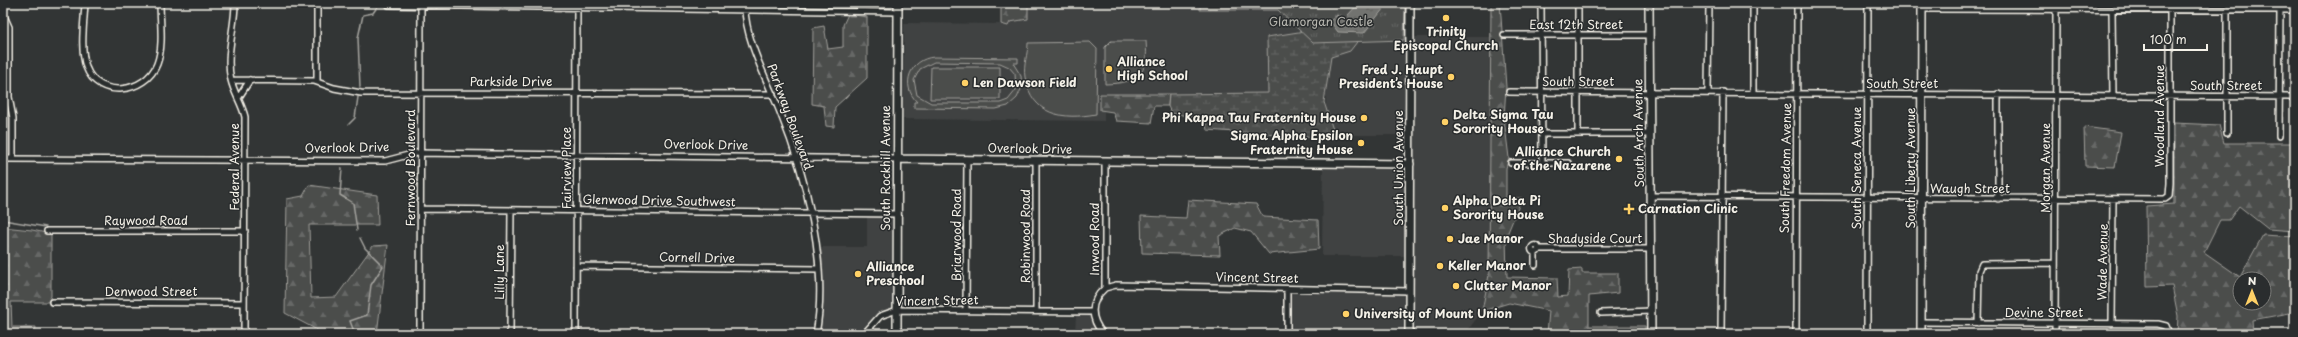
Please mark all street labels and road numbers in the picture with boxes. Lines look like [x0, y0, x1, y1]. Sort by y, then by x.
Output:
street label: East 12th Street [1529, 15, 1623, 33]
street label: Parkway Boulevard [763, 61, 819, 173]
street label: Woodland Avenue [2150, 64, 2168, 167]
street label: Parkside Drive [470, 72, 552, 90]
street label: South Street [1542, 72, 1614, 90]
street label: South Street [1866, 74, 1938, 92]
street label: South Street [2190, 76, 2262, 94]
street label: South Arch Avenue [1628, 78, 1648, 187]
street label: South Freedom Avenue [1775, 102, 1795, 233]
street label: South Rockhill Avenue [876, 105, 894, 231]
street label: South Seneca Avenue [1847, 107, 1865, 229]
street label: South Liberty Avenue [1901, 107, 1919, 229]
street label: Fernwood Boulevard [401, 109, 419, 227]
street label: South Union Avenue [1389, 110, 1407, 226]
street label: Federal Avenue [225, 123, 243, 211]
street label: Morgan Avenue [2036, 123, 2054, 213]
street label: Fairview Place [557, 127, 575, 209]
street label: Overlook Drive [664, 134, 748, 154]
street label: Overlook Drive [305, 137, 389, 157]
street label: Overlook Drive [988, 138, 1072, 158]
street label: Waugh Street [1930, 179, 2010, 197]
street label: Briarwood Road [947, 189, 965, 281]
street label: Robinwood Road [1016, 189, 1034, 283]
street label: Glenwood Drive Southwest [582, 190, 736, 210]
street label: Inwood Road [1085, 202, 1103, 276]
street label: Raywood Road [104, 211, 188, 229]
street label: Wade Avenue [2092, 223, 2112, 300]
street label: Shadyside Court [1548, 229, 1642, 247]
street label: Lilly Lane [490, 244, 508, 300]
street label: Cornell Drive [659, 247, 735, 267]
street label: Vincent Street [1215, 267, 1299, 287]
street label: Denwood Street [105, 282, 197, 300]
street label: Vincent Street [895, 290, 979, 310]
street label: Devine Street [2005, 303, 2083, 321]

